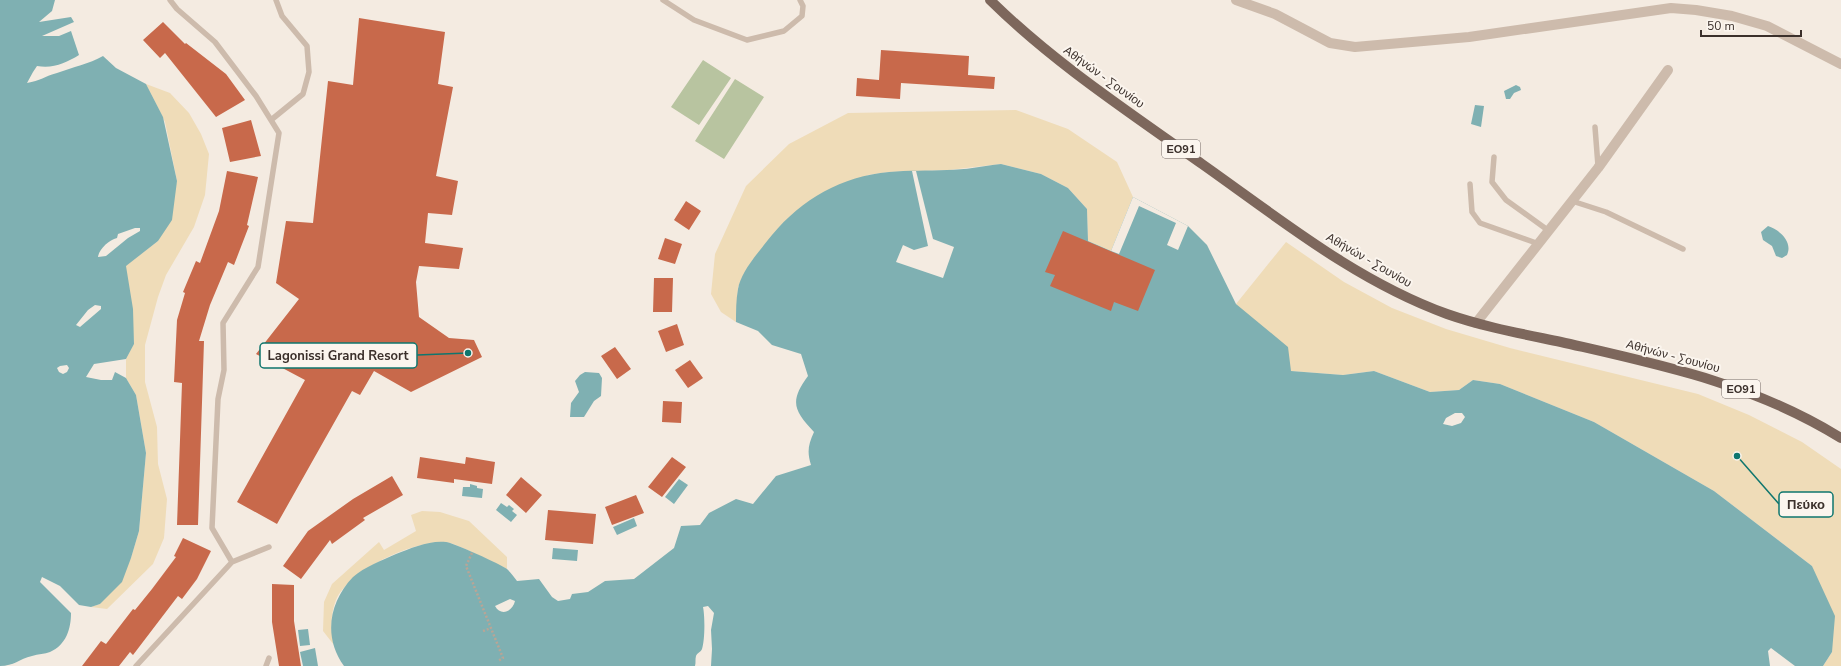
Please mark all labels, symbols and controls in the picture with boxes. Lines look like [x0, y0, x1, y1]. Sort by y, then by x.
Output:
scale bar [1701, 12, 1801, 38]
text: 50 m [1707, 18, 1735, 34]
street label: Αθήνών - Σουνίου [1060, 42, 1148, 112]
road number: ΕΟ91 [1162, 140, 1200, 158]
street label: Αθήνών - Σουνίου [1323, 229, 1415, 291]
street label: Αθήνών - Σουνίου [1624, 336, 1722, 376]
callout: Lagonissi Grand Resort [260, 343, 417, 368]
text: Lagonissi Grand Resort [268, 347, 409, 365]
road number: ΕΟ91 [1722, 380, 1760, 398]
callout: Πεύκο [1779, 492, 1833, 517]
text: Πεύκο [1787, 496, 1825, 514]

